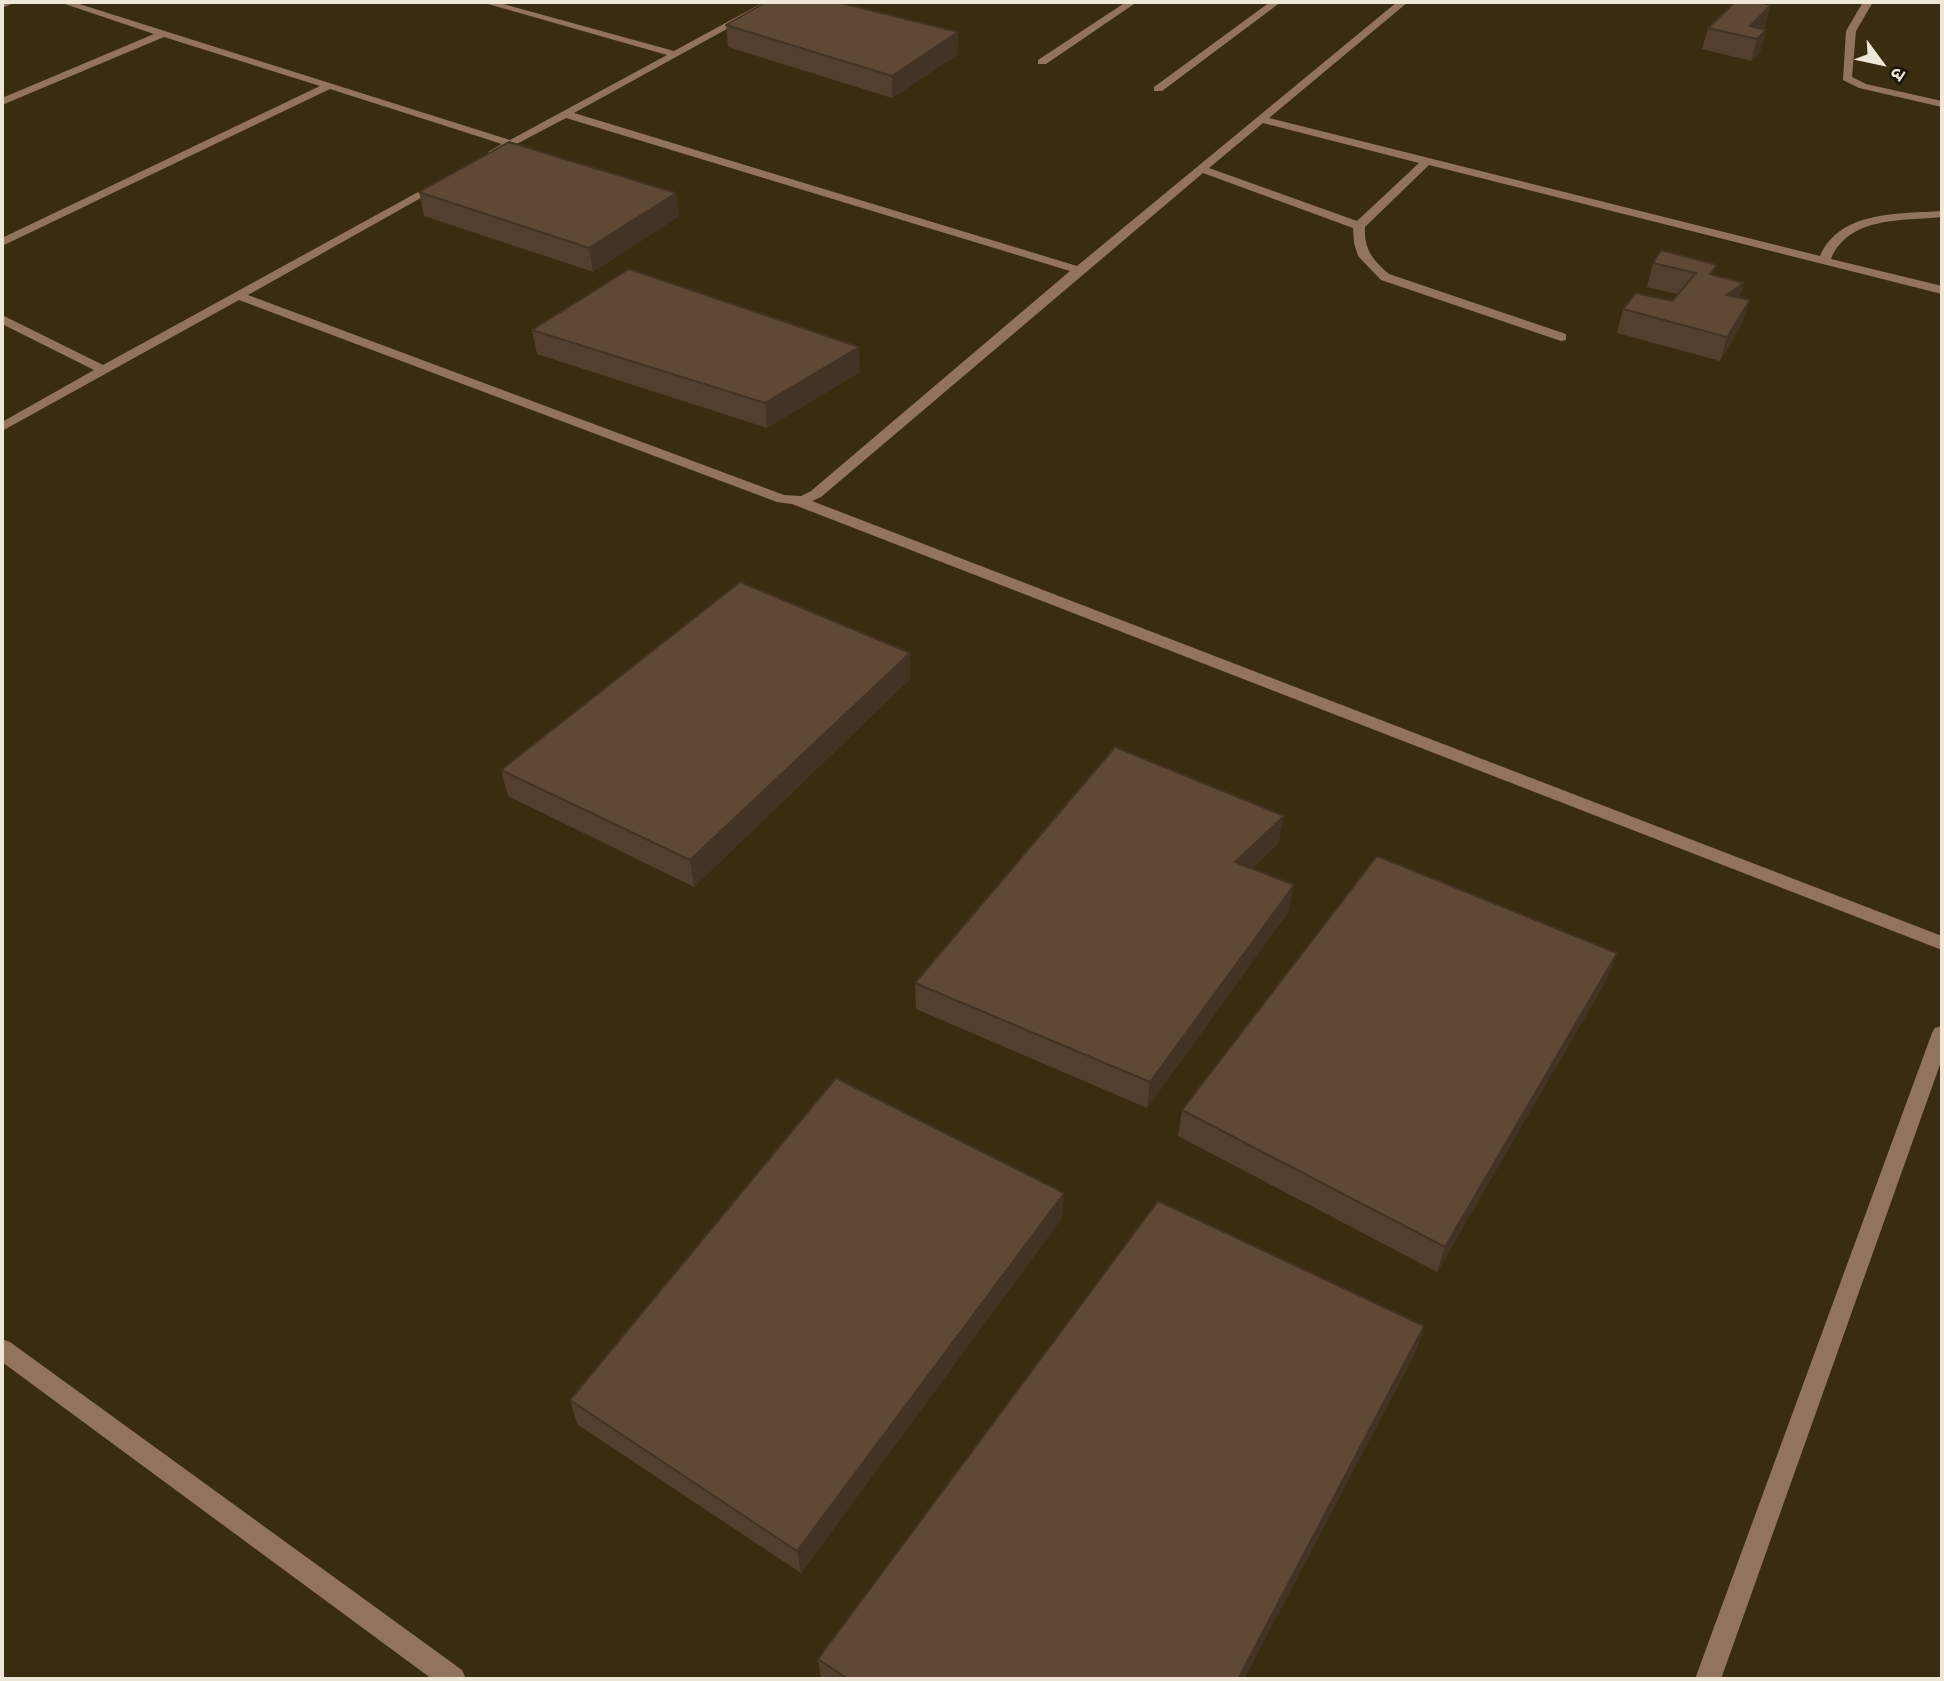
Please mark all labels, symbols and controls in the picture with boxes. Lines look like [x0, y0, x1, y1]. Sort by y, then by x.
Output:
north arrow [1846, 28, 1916, 98]
text: उ [1886, 64, 1911, 85]

